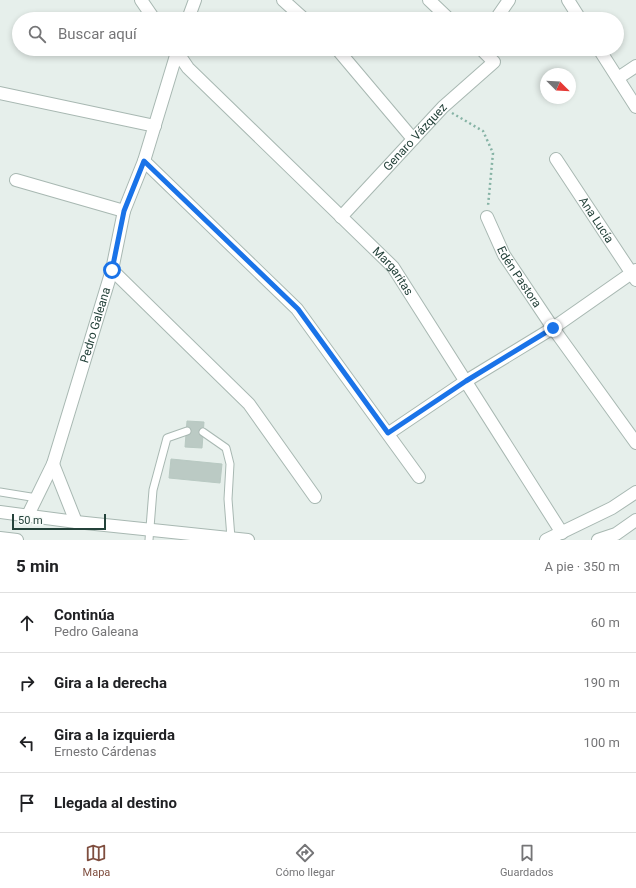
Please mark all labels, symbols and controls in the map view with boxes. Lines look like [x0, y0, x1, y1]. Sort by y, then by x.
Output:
search box [12, 12, 624, 56]
icon: search [26, 23, 48, 45]
text: Buscar aquí [58, 25, 137, 43]
north arrow [540, 68, 576, 104]
street label: Genaro Vázquez [380, 100, 450, 174]
street label: Ana Lucía [576, 194, 617, 246]
street label: Margaritas [370, 244, 416, 298]
street label: Edén Pastora [494, 244, 544, 310]
route start [103, 261, 121, 279]
street label: Pedro Galeana [77, 286, 113, 365]
route end [544, 319, 562, 337]
scale bar [12, 512, 106, 531]
text: 50 m [18, 514, 43, 527]
text: 5 min [16, 556, 59, 576]
text: A pie · 350 m [545, 559, 620, 574]
text: Continúa [54, 606, 115, 624]
icon: ahead [16, 612, 38, 634]
text: 60 m [591, 615, 620, 630]
text: Pedro Galeana [54, 624, 139, 639]
icon: right [16, 672, 38, 694]
text: Gira a la derecha [54, 674, 167, 692]
text: 190 m [583, 675, 620, 690]
text: Gira a la izquierda [54, 726, 175, 744]
icon: left [16, 732, 38, 754]
text: 100 m [583, 735, 620, 750]
text: Ernesto Cárdenas [54, 744, 156, 759]
icon: arrive [16, 792, 38, 814]
text: Llegada al destino [54, 794, 177, 812]
tab: Mapa [83, 842, 110, 879]
tab: Cómo llegar [276, 842, 335, 879]
tab: Guardados [500, 842, 553, 879]

